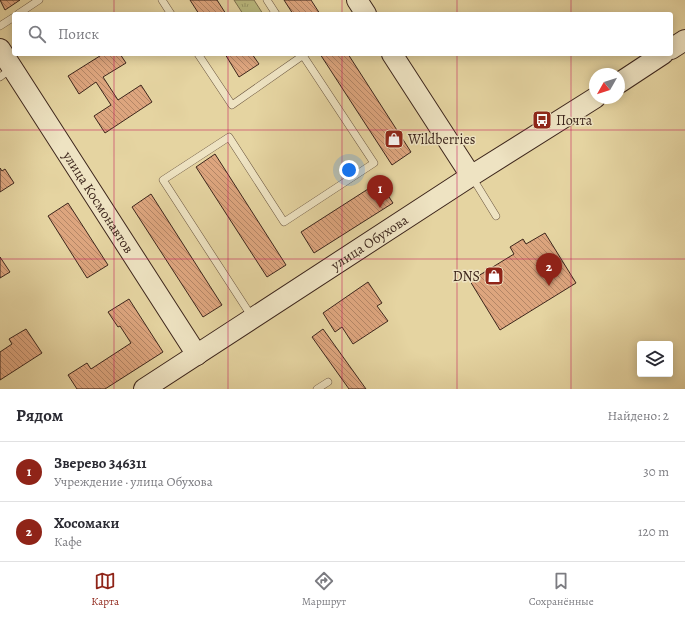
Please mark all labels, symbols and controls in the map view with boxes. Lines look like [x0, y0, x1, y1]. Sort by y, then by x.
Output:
search box [12, 12, 673, 56]
icon: search [26, 23, 48, 45]
text: Поиск [58, 24, 99, 44]
north arrow [589, 68, 625, 104]
bus stop icon: Почта [531, 109, 553, 131]
place label: Почта [556, 111, 593, 130]
shop icon: Wildberries [383, 128, 405, 150]
place label: Wildberries [407, 130, 475, 149]
street label: улица Космонавтов [58, 147, 138, 257]
your location [339, 160, 359, 180]
pin: 1 [367, 175, 393, 208]
street label: улица Обухова [327, 210, 412, 275]
pin: 2 [536, 253, 562, 286]
shop icon: DNS [483, 265, 505, 287]
place label: DNS [453, 267, 480, 286]
map controls [637, 341, 673, 377]
button: layers [637, 341, 673, 377]
text: Рядом [16, 404, 63, 427]
text: Найдено: 2 [608, 407, 669, 424]
text: Зверево 346311 [54, 453, 147, 473]
text: 1 [27, 463, 31, 480]
text: 30 m [643, 463, 669, 480]
text: Учреждение · улица Обухова [54, 473, 213, 490]
text: Хосомаки [54, 513, 119, 533]
text: 2 [26, 523, 32, 540]
text: 120 m [638, 523, 669, 540]
text: Кафе [54, 533, 82, 550]
tab: Карта [91, 570, 119, 609]
tab: Маршрут [302, 570, 346, 609]
tab: Сохранённые [529, 570, 594, 609]

